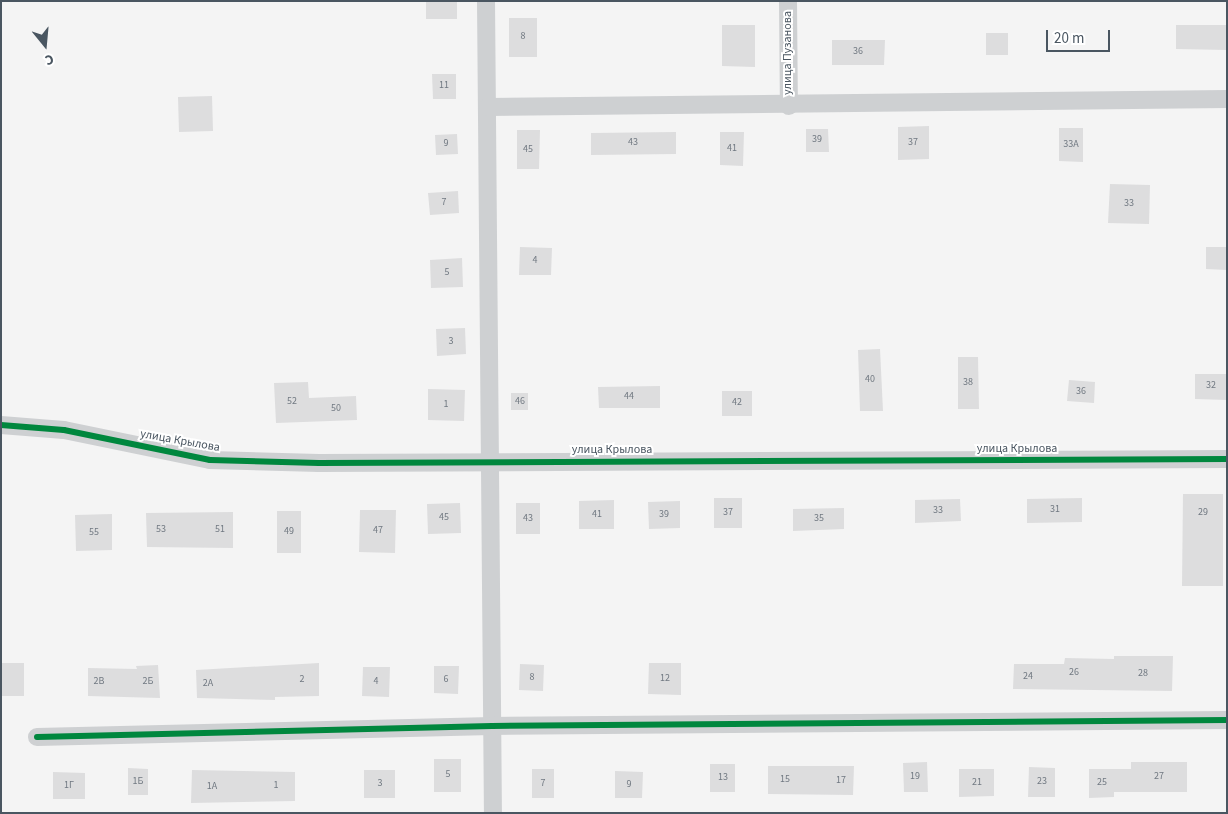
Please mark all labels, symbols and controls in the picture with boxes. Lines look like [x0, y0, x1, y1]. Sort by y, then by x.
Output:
street label: улица Пузанова [781, 11, 795, 95]
north arrow [20, 20, 70, 70]
scale bar [1048, 20, 1112, 52]
text: 20 m [1054, 28, 1084, 49]
house number: 8 [521, 31, 525, 43]
house number: 36 [853, 46, 863, 58]
text: С [43, 49, 56, 70]
house number: 11 [439, 80, 449, 92]
house number: 39 [812, 134, 822, 146]
house number: 43 [628, 137, 638, 149]
house number: 37 [908, 137, 918, 149]
house number: 9 [444, 138, 448, 150]
house number: 33А [1063, 139, 1079, 151]
house number: 41 [727, 143, 737, 155]
house number: 45 [523, 144, 533, 156]
house number: 7 [442, 197, 446, 209]
house number: 33 [1124, 198, 1134, 210]
house number: 4 [533, 255, 537, 267]
house number: 5 [445, 267, 449, 279]
house number: 3 [449, 336, 453, 348]
house number: 40 [865, 374, 875, 386]
house number: 38 [963, 377, 973, 389]
house number: 32 [1206, 380, 1216, 392]
house number: 36 [1076, 386, 1086, 398]
house number: 44 [624, 391, 634, 403]
house number: 52 [287, 396, 297, 408]
house number: 46 [515, 396, 525, 408]
house number: 42 [732, 397, 742, 409]
house number: 1 [444, 399, 448, 411]
house number: 50 [331, 403, 341, 415]
street label: улица Крылова [139, 427, 221, 455]
street label: улица Крылова [977, 442, 1057, 456]
street label: улица Крылова [572, 443, 652, 457]
house number: 31 [1050, 504, 1060, 516]
house number: 33 [933, 505, 943, 517]
house number: 37 [723, 507, 733, 519]
house number: 29 [1198, 507, 1208, 519]
house number: 41 [592, 509, 602, 521]
house number: 39 [659, 509, 669, 521]
house number: 45 [439, 512, 449, 524]
house number: 43 [523, 513, 533, 525]
house number: 35 [814, 513, 824, 525]
house number: 53 [156, 524, 166, 536]
house number: 51 [215, 524, 225, 536]
house number: 47 [373, 525, 383, 537]
house number: 49 [284, 526, 294, 538]
house number: 55 [89, 527, 99, 539]
house number: 26 [1069, 667, 1079, 679]
house number: 28 [1138, 668, 1148, 680]
house number: 24 [1023, 671, 1033, 683]
house number: 8 [530, 672, 534, 684]
house number: 12 [660, 673, 670, 685]
house number: 2 [300, 674, 304, 686]
house number: 6 [444, 674, 448, 686]
house number: 2В [94, 676, 104, 688]
house number: 2Б [143, 676, 153, 688]
house number: 4 [374, 676, 378, 688]
house number: 2А [203, 678, 213, 690]
house number: 5 [446, 769, 450, 781]
house number: 19 [910, 771, 920, 783]
house number: 27 [1154, 771, 1164, 783]
house number: 13 [718, 772, 728, 784]
house number: 15 [780, 774, 790, 786]
house number: 17 [836, 775, 846, 787]
house number: 1Б [133, 776, 143, 788]
house number: 23 [1037, 776, 1047, 788]
house number: 21 [972, 777, 982, 789]
house number: 25 [1097, 777, 1107, 789]
house number: 3 [378, 778, 382, 790]
house number: 7 [541, 778, 545, 790]
house number: 9 [627, 779, 631, 791]
house number: 1Г [64, 780, 74, 792]
house number: 1 [274, 780, 278, 792]
house number: 1А [207, 781, 217, 793]

